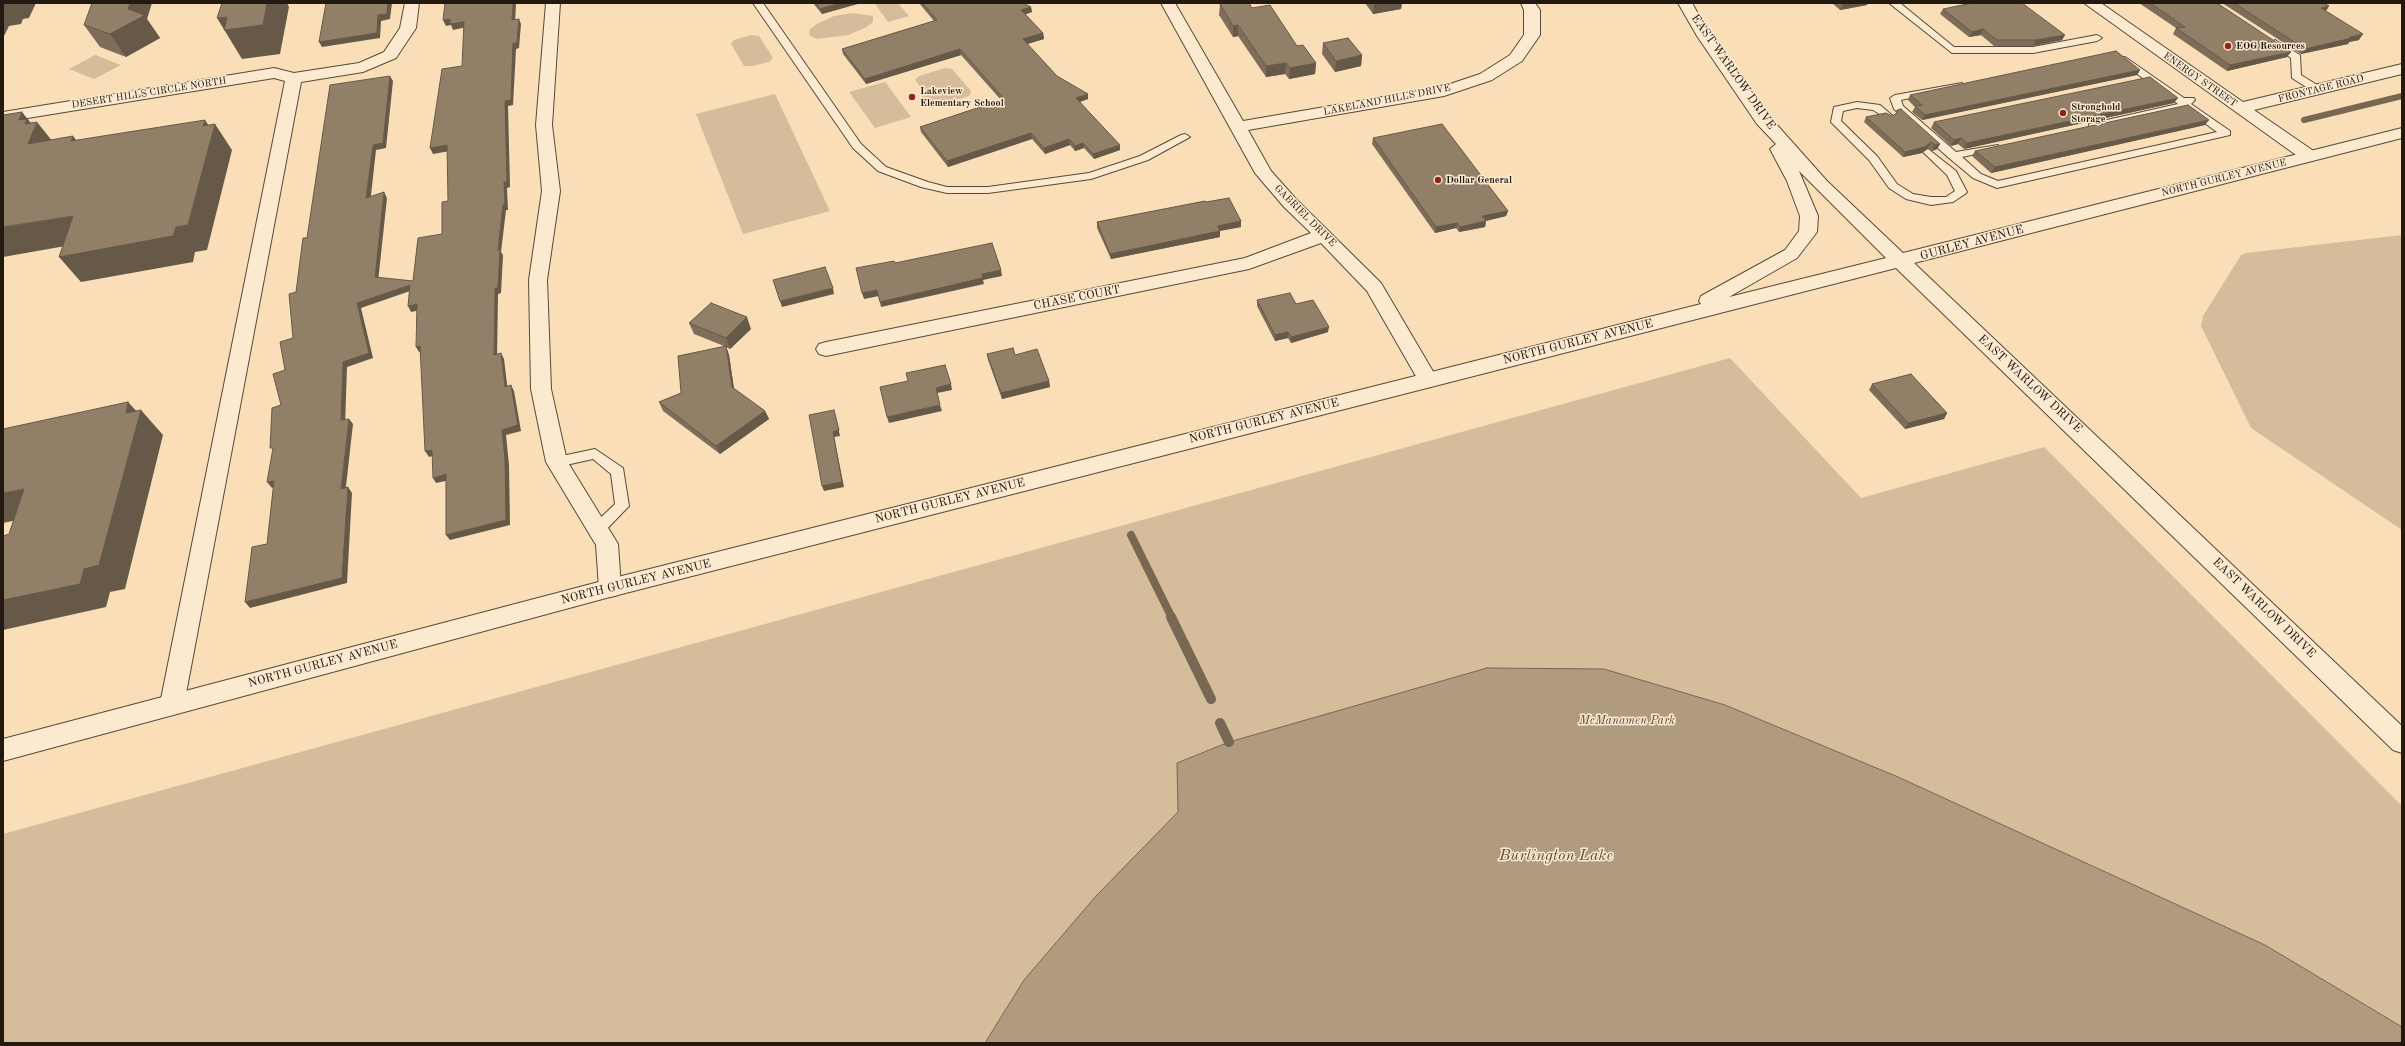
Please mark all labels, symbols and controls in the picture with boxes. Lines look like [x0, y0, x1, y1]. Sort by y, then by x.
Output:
street label: EAST WARLOW DRIVE [1688, 12, 1778, 132]
place label: EOG Resources [2236, 40, 2305, 52]
marker: EOG Resources [2223, 41, 2233, 51]
street label: ENERGY STREET [2161, 50, 2239, 110]
street label: FRONTAGE ROAD [2277, 73, 2365, 105]
street label: DESERT HILLS CIRCLE NORTH [71, 75, 227, 111]
street label: LAKELAND HILLS DRIVE [1322, 82, 1452, 118]
place label: Lakeview Elementary School [920, 85, 1004, 108]
marker: Lakeview Elementary School [907, 92, 917, 102]
place label: Stronghold Storage [2071, 101, 2120, 124]
marker: Stronghold Storage [2058, 108, 2068, 118]
street label: NORTH GURLEY AVENUE [2160, 157, 2288, 199]
place label: Dollar General [1446, 174, 1512, 186]
marker: Dollar General [1433, 175, 1443, 185]
street label: GABRIEL DRIVE [1272, 183, 1338, 249]
street label: GURLEY AVENUE [1919, 222, 2025, 264]
street label: CHASE COURT [1032, 283, 1122, 313]
street label: NORTH GURLEY AVENUE [1501, 316, 1655, 368]
street label: EAST WARLOW DRIVE [1975, 332, 2085, 436]
street label: NORTH GURLEY AVENUE [1187, 395, 1341, 447]
street label: NORTH GURLEY AVENUE [873, 475, 1027, 527]
street label: EAST WARLOW DRIVE [2210, 555, 2318, 661]
street label: NORTH GURLEY AVENUE [559, 556, 713, 608]
street label: NORTH GURLEY AVENUE [247, 637, 399, 691]
park label: McManamen Park [1579, 714, 1675, 728]
water label: Burlington Lake [1499, 846, 1613, 866]

